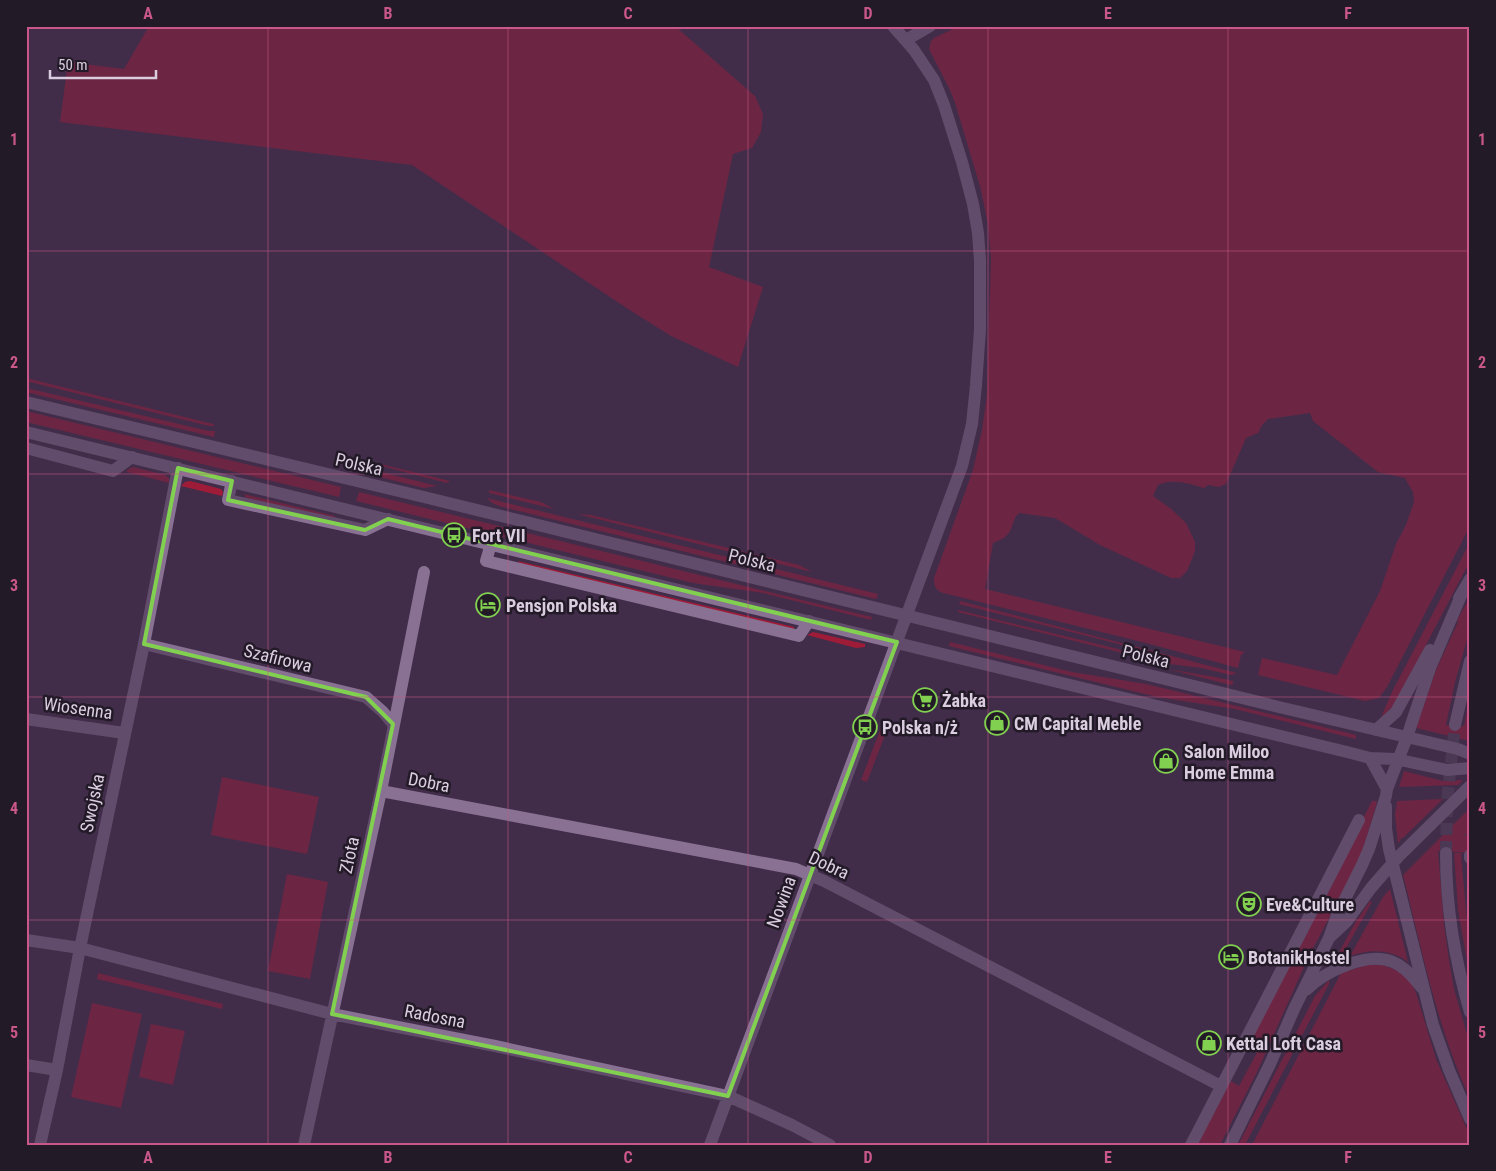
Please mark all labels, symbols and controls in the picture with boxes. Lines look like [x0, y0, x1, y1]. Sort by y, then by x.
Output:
text: A [143, 4, 153, 23]
text: B [384, 4, 393, 23]
text: C [623, 4, 633, 23]
text: D [863, 4, 873, 23]
text: E [1104, 4, 1112, 23]
text: F [1344, 4, 1352, 23]
scale bar [50, 48, 156, 80]
text: 50 m [58, 56, 88, 74]
text: 1 [10, 130, 18, 149]
text: 1 [1478, 130, 1486, 149]
text: 2 [10, 353, 18, 372]
text: 2 [1478, 353, 1486, 372]
street label: Polska [333, 448, 385, 480]
bus stop icon: Fort VII [441, 522, 467, 548]
place label: Fort VII [472, 525, 526, 546]
street label: Polska [726, 544, 778, 576]
text: 3 [10, 576, 18, 595]
text: 3 [1478, 576, 1486, 595]
hotel icon: Pensjon Polska [475, 592, 501, 618]
place label: Pensjon Polska [506, 595, 617, 616]
street label: Szafirowa [242, 639, 314, 677]
street label: Polska [1120, 640, 1172, 672]
supermarket icon: Żabka [912, 687, 938, 713]
place label: Żabka [942, 690, 986, 711]
street label: Wiosenna [42, 693, 114, 723]
shop icon: CM Capital Meble [984, 710, 1010, 736]
place label: CM Capital Meble [1014, 713, 1142, 734]
bus stop icon: Polska n/ż [852, 714, 878, 740]
place label: Polska n/ż [882, 717, 958, 738]
place label: Salon Miloo Home Emma [1184, 741, 1274, 783]
shop icon: Salon Miloo Home Emma [1153, 748, 1179, 774]
street label: Dobra [406, 768, 452, 796]
street label: Swojska [76, 772, 108, 834]
text: 4 [10, 799, 18, 818]
text: 4 [1478, 799, 1486, 818]
street label: Złota [335, 835, 363, 875]
street label: Dobra [806, 847, 852, 883]
street label: Nowina [762, 873, 800, 931]
theatre icon: Eve&Culture [1236, 891, 1262, 917]
place label: Eve&Culture [1266, 894, 1354, 915]
hotel icon: BotanikHostel [1218, 944, 1244, 970]
place label: BotanikHostel [1248, 947, 1350, 968]
street label: Radosna [403, 1000, 467, 1032]
text: 5 [10, 1023, 18, 1042]
text: 5 [1478, 1023, 1486, 1042]
shop icon: Kettal Loft Casa [1196, 1030, 1222, 1056]
place label: Kettal Loft Casa [1226, 1033, 1341, 1054]
text: A [143, 1148, 153, 1167]
text: B [384, 1148, 393, 1167]
text: C [623, 1148, 633, 1167]
text: D [863, 1148, 873, 1167]
text: E [1104, 1148, 1112, 1167]
text: F [1344, 1148, 1352, 1167]

